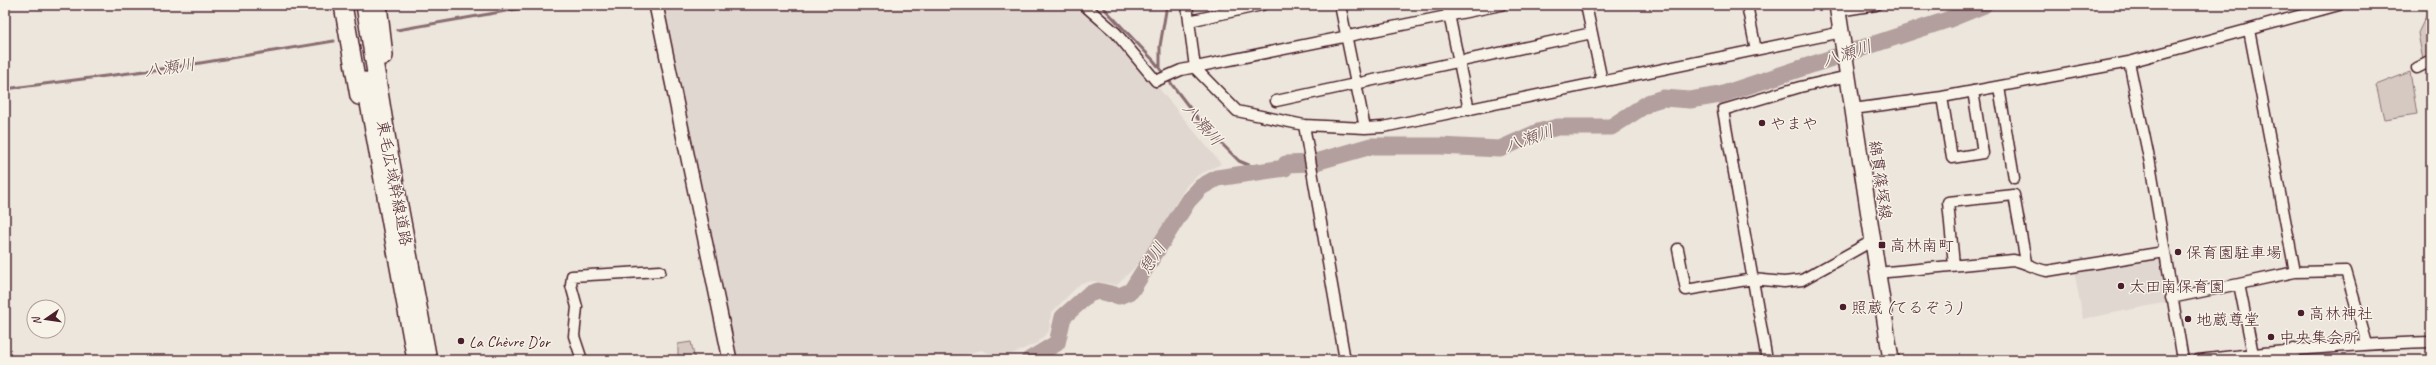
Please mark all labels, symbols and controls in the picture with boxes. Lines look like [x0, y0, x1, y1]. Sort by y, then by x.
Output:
water label: 八瀬川 [1820, 36, 1875, 71]
water label: 八瀬川 [143, 54, 197, 81]
water label: 八瀬川 [1178, 98, 1227, 150]
place label: やまや [1770, 114, 1818, 134]
street label: 東毛広域幹線道路 [372, 118, 416, 248]
marker: やまや [1757, 118, 1767, 128]
water label: 八瀬川 [1502, 120, 1557, 157]
street label: 綿貫篠塚線 [1865, 139, 1895, 221]
place label: 高林南町 [1890, 236, 1954, 256]
water label: 憩川 [1134, 238, 1170, 278]
marker: 高林南町 [1877, 240, 1887, 250]
place label: 保育園駐車場 [2186, 243, 2282, 263]
marker: 保育園駐車場 [2173, 247, 2183, 257]
place label: 太田南保育園 [2129, 277, 2225, 297]
marker: 太田南保育園 [2116, 281, 2126, 291]
place label: 照蔵 (てるぞう) [1851, 298, 1962, 318]
north arrow [26, 299, 66, 339]
marker: 照蔵 (てるぞう) [1838, 302, 1848, 312]
place label: 高林神社 [2309, 304, 2373, 324]
marker: 高林神社 [2296, 308, 2306, 318]
place label: 地蔵尊堂 [2196, 310, 2260, 330]
text: N [28, 314, 44, 326]
marker: 地蔵尊堂 [2183, 314, 2193, 324]
place label: 中央集会所 [2279, 328, 2359, 348]
place label: La Chèvre D'or [469, 332, 552, 352]
marker: 中央集会所 [2266, 332, 2276, 342]
marker: La Chèvre D'or [456, 336, 466, 346]

